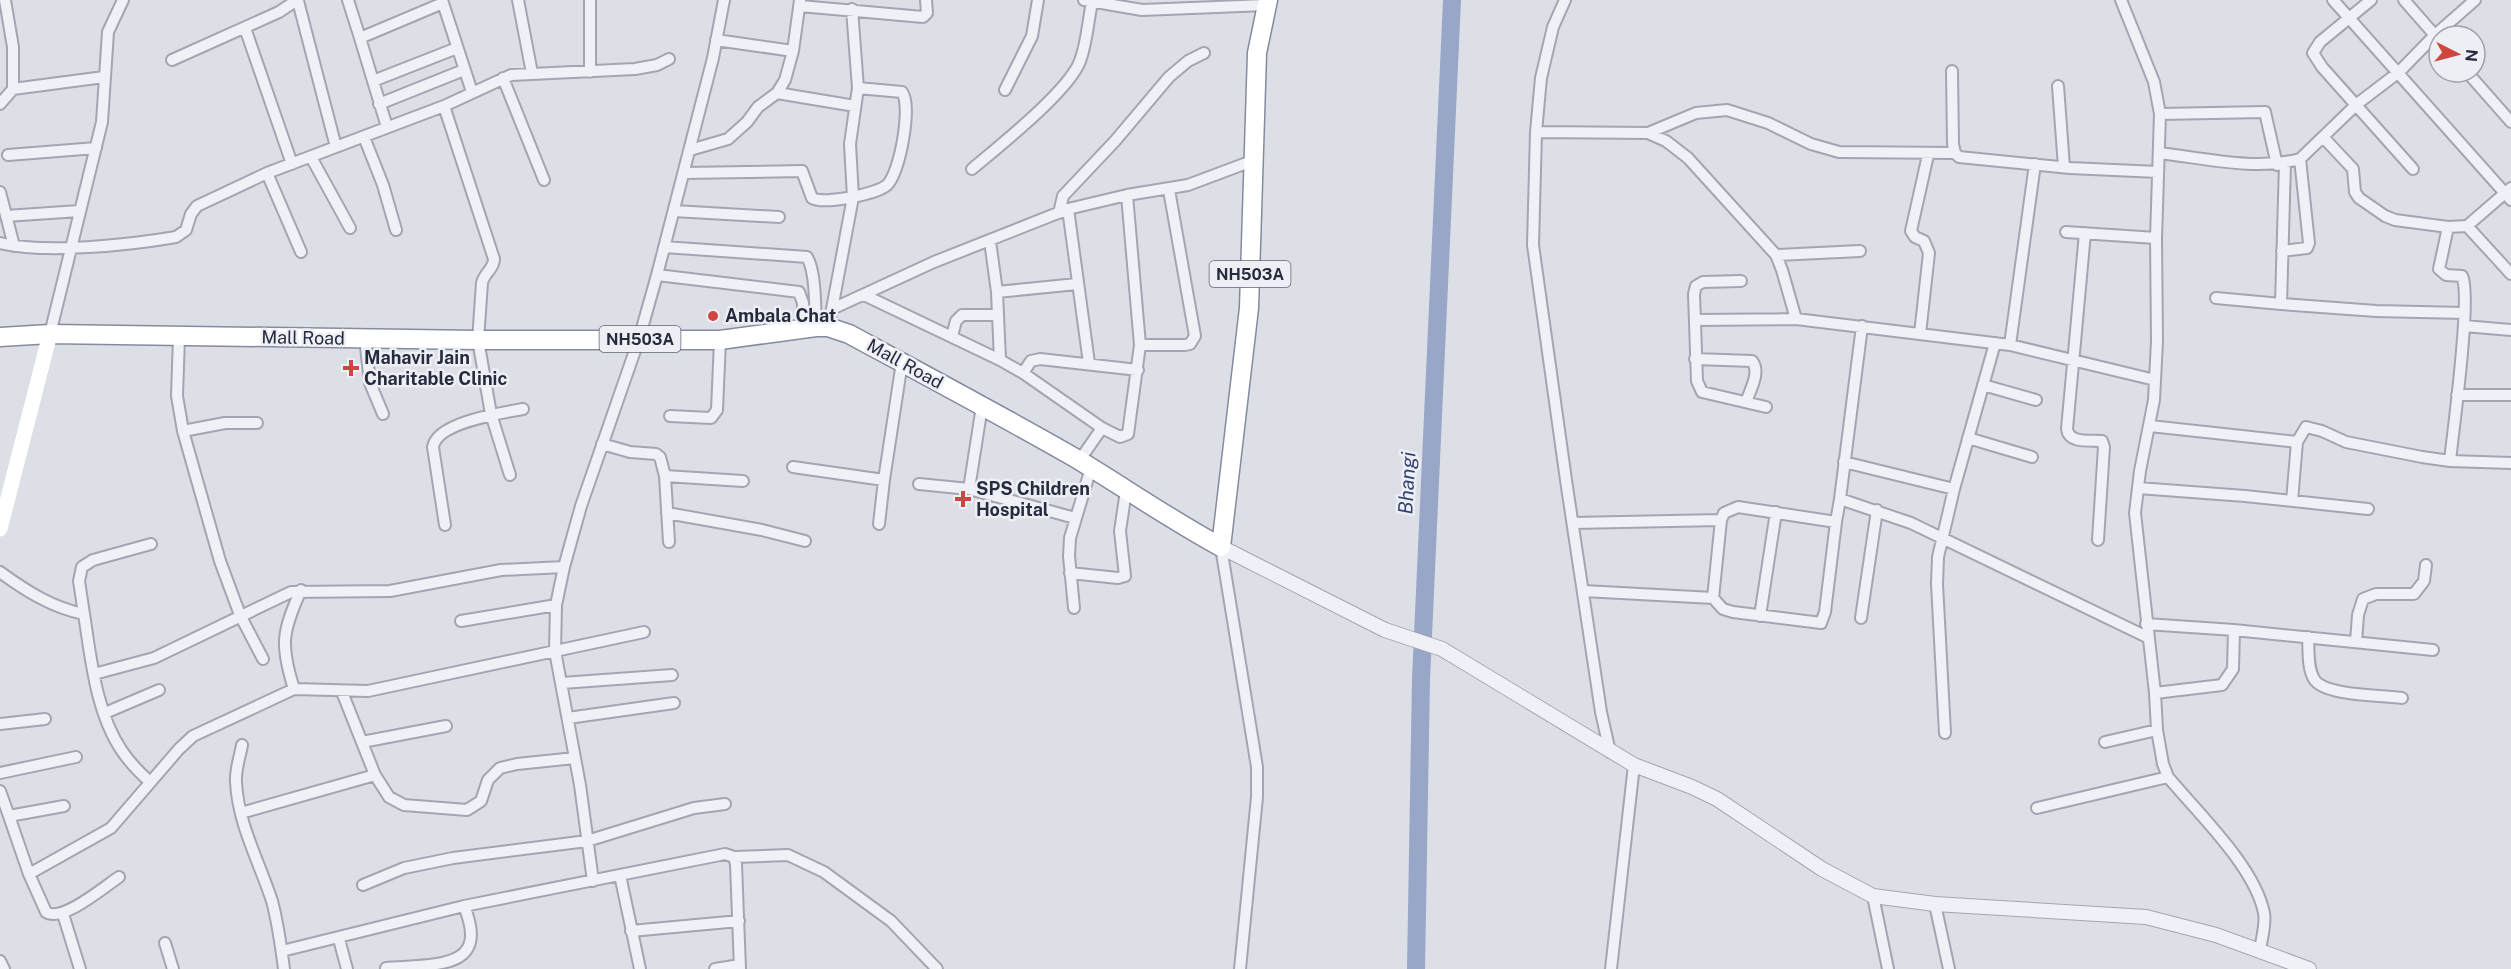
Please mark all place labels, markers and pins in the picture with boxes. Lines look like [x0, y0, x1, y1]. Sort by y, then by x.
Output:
place label: Ambala Chat [725, 305, 836, 326]
marker: Ambala Chat [706, 309, 720, 323]
place label: Mahavir Jain Charitable Clinic [364, 347, 507, 389]
marker: Mahavir Jain Charitable Clinic [342, 359, 360, 377]
place label: SPS Children Hospital [976, 478, 1090, 520]
marker: SPS Children Hospital [954, 490, 972, 508]

